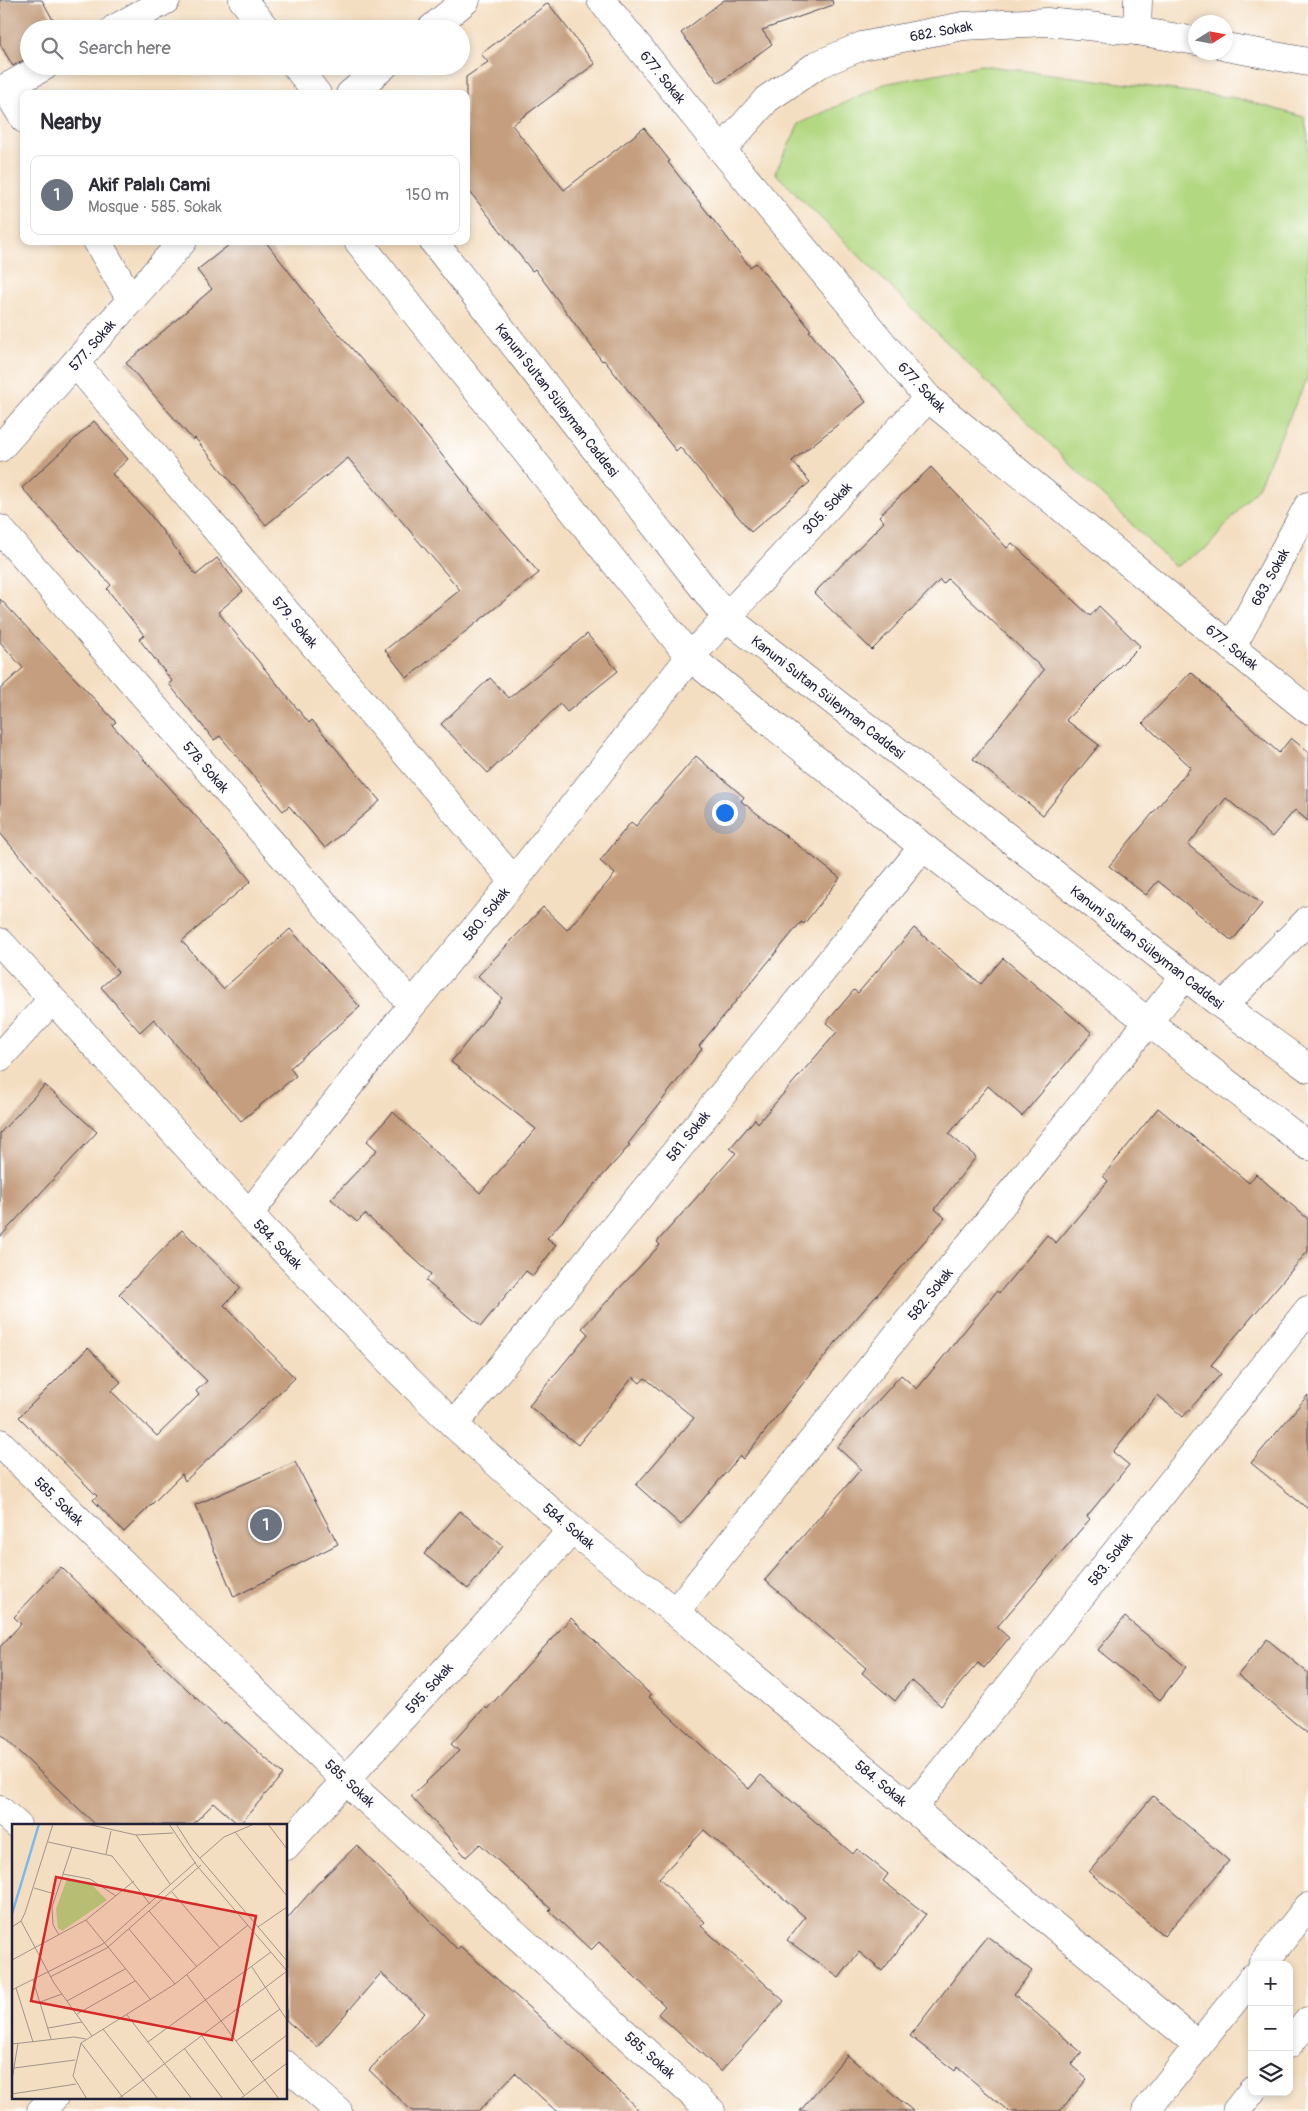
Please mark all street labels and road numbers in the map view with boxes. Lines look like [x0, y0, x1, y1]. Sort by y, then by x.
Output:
street label: 682. Sokak [909, 18, 974, 45]
street label: 677. Sokak [636, 48, 689, 107]
street label: 577. Sokak [66, 316, 119, 374]
street label: Kanuni Sultan Süleyman Caddesi [491, 320, 622, 481]
street label: 677. Sokak [894, 359, 949, 416]
street label: 305. Sokak [799, 479, 856, 538]
street label: 683. Sokak [1248, 545, 1293, 609]
street label: 579. Sokak [268, 593, 321, 652]
street label: 677. Sokak [1202, 621, 1262, 674]
street label: Kanuni Sultan Süleyman Caddesi [748, 632, 908, 763]
street label: 578. Sokak [179, 738, 232, 796]
street label: Kanuni Sultan Süleyman Caddesi [1067, 882, 1227, 1013]
street label: 580. Sokak [460, 884, 513, 945]
street label: 581. Sokak [663, 1107, 714, 1165]
street label: 584. Sokak [250, 1216, 306, 1273]
street label: 582. Sokak [904, 1265, 957, 1324]
street label: 585. Sokak [30, 1474, 87, 1529]
street label: 584. Sokak [539, 1500, 598, 1553]
street label: 583. Sokak [1084, 1529, 1136, 1589]
street label: 595. Sokak [402, 1659, 457, 1717]
street label: 585. Sokak [321, 1756, 378, 1811]
street label: 584. Sokak [851, 1757, 910, 1810]
street label: 585. Sokak [621, 2028, 679, 2083]

